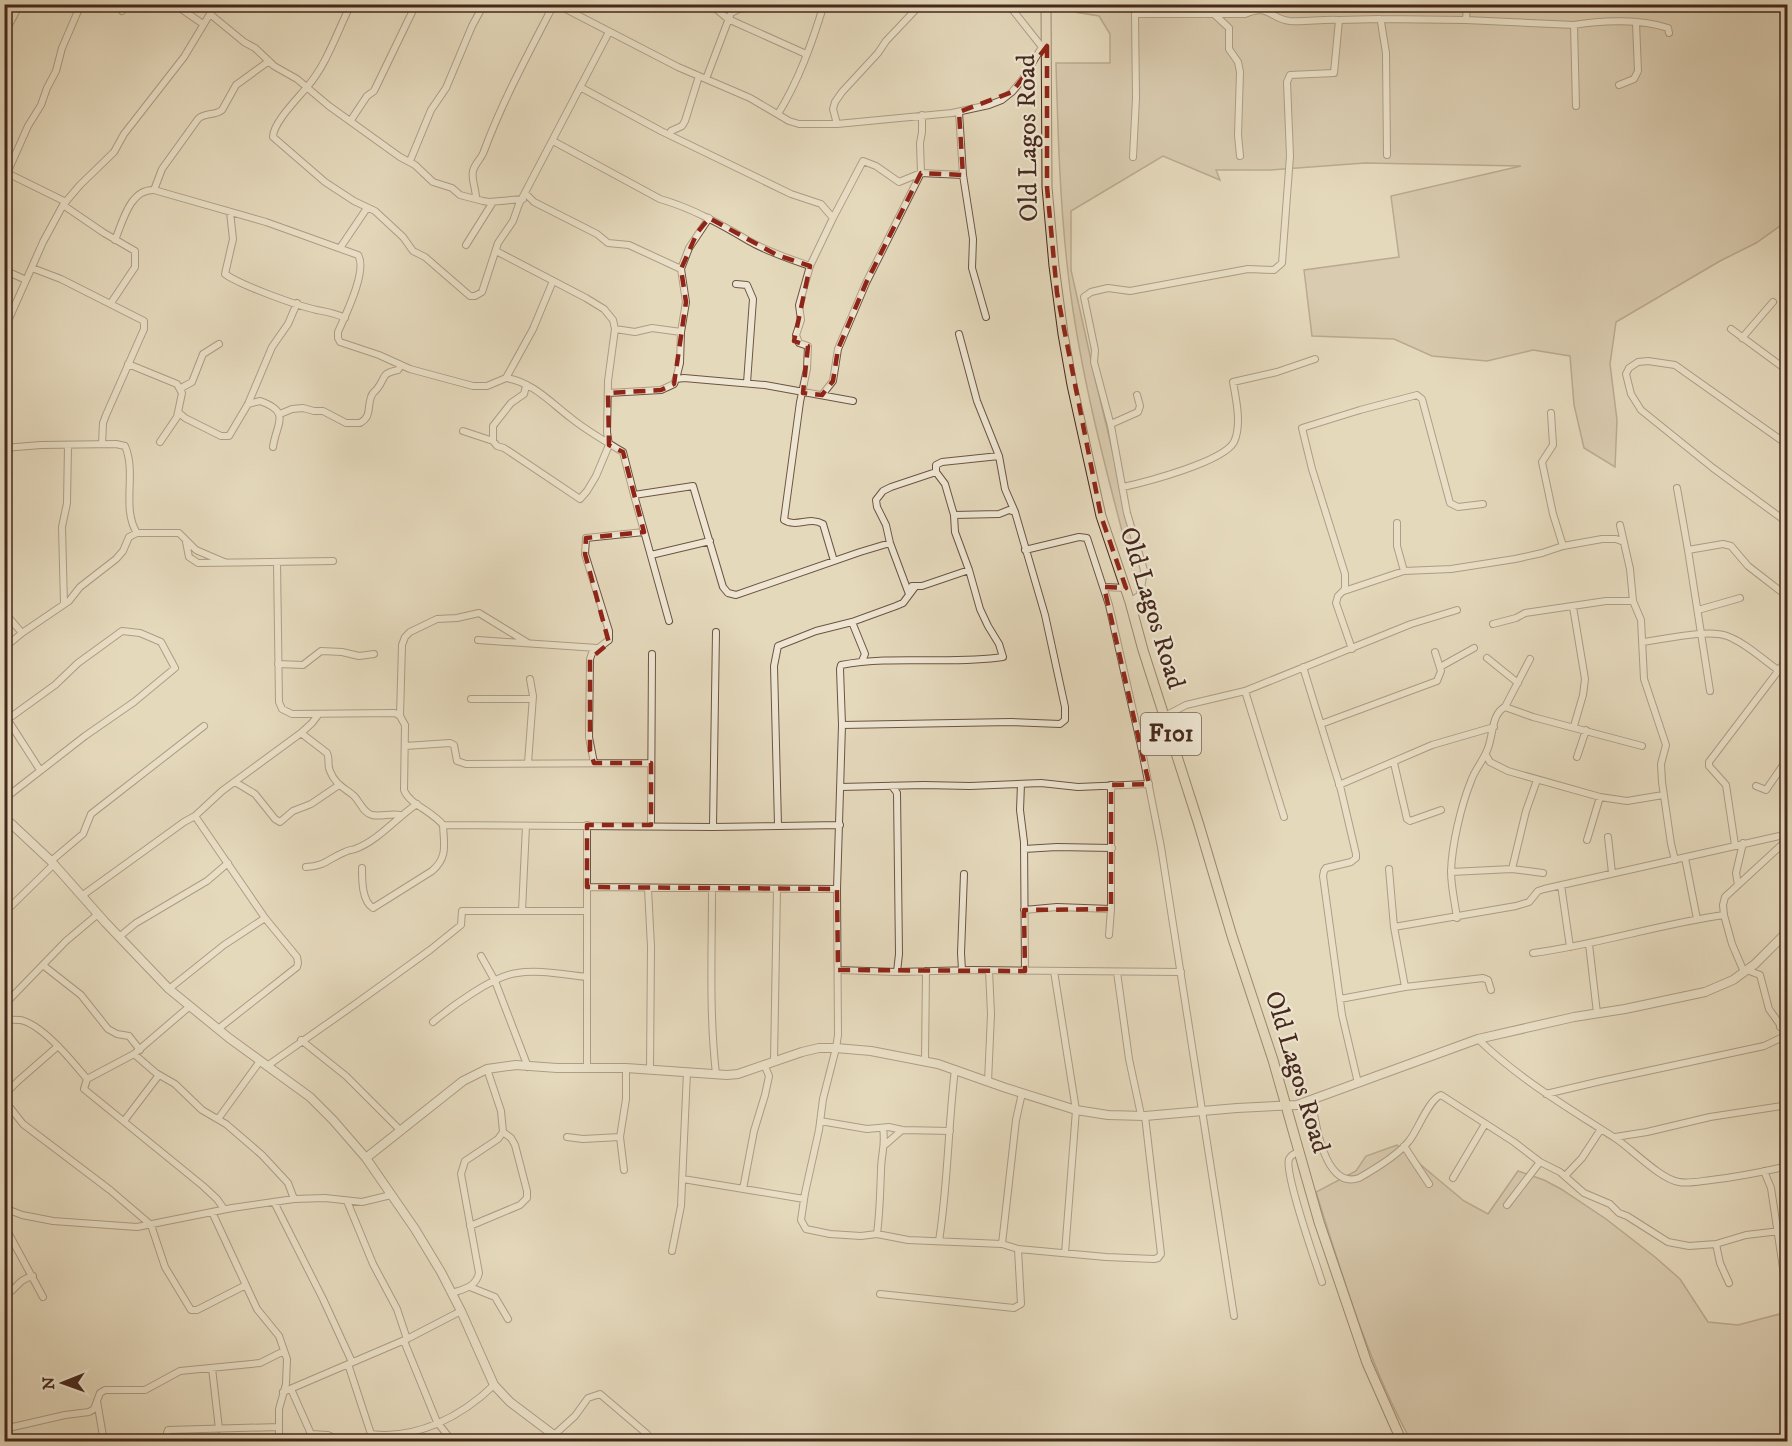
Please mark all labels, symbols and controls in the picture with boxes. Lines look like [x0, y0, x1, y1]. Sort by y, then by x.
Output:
street label: Old Lagos Road [1010, 54, 1046, 222]
street label: Old Lagos Road [1112, 523, 1192, 693]
road number: F101 [1141, 713, 1201, 755]
street label: Old Lagos Road [1257, 987, 1337, 1157]
north arrow [33, 1353, 93, 1413]
text: N [39, 1377, 59, 1390]

